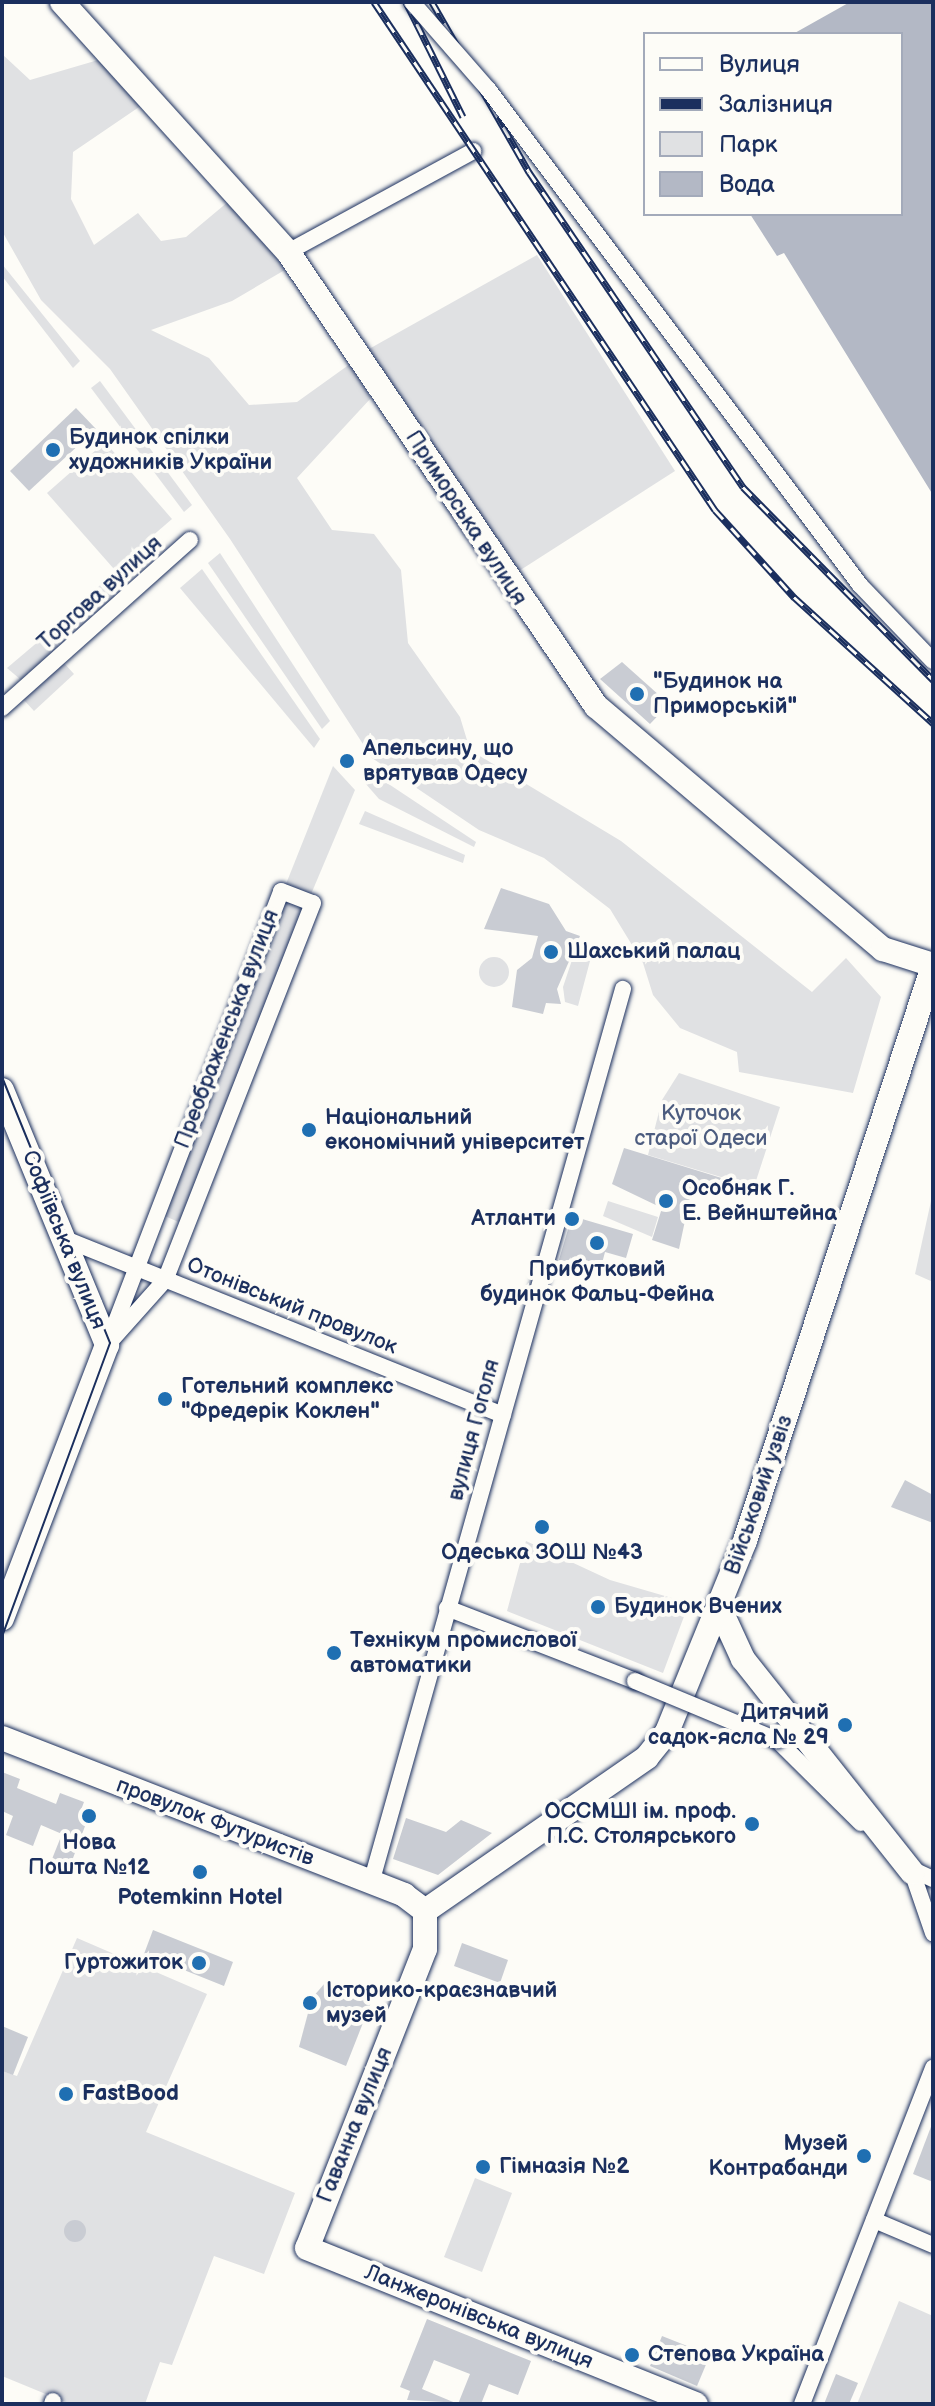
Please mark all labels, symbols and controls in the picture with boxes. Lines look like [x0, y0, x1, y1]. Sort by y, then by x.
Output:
legend [643, 32, 903, 216]
text: Вулиця [719, 50, 800, 79]
text: Залізниця [719, 90, 833, 119]
text: Парк [719, 130, 777, 159]
text: Вода [719, 170, 775, 199]
place label: Будинок спілки художників України [69, 424, 272, 476]
street label: Приморська вулиця [400, 426, 532, 610]
marker: Будинок спілки художників України [44, 441, 62, 459]
street label: Торгова вулиця [32, 530, 168, 656]
place label: "Будинок на Приморській" [653, 668, 797, 720]
marker: "Будинок на Приморській" [628, 685, 646, 703]
place label: Апельсину, що врятував Одесу [363, 735, 528, 786]
marker: Апельсину, що врятував Одесу [338, 752, 356, 770]
street label: Преображенська вулиця [169, 906, 285, 1152]
place label: Шахський палац [567, 939, 740, 965]
marker: Шахський палац [542, 943, 560, 961]
park label: Куточок старої Одеси [634, 1100, 768, 1152]
place label: Національний економічний університет [325, 1104, 584, 1156]
marker: Національний економічний університет [300, 1121, 318, 1139]
street label: Софіївська вулиця [16, 1147, 112, 1333]
place label: Особняк Г. Е. Вейнштейна [682, 1175, 837, 1226]
marker: Особняк Г. Е. Вейнштейна [657, 1192, 675, 1210]
place label: Атланти [471, 1206, 556, 1232]
marker: Атланти [563, 1210, 581, 1228]
marker: Прибутковий будинок Фальц-Фейна [588, 1234, 606, 1252]
street label: Отонівський провулок [183, 1252, 401, 1360]
place label: Прибутковий будинок Фальц-Фейна [480, 1256, 714, 1308]
street label: вулиця Гоголя [442, 1356, 506, 1504]
place label: Готельний комплекс "Фредерік Коклен" [181, 1373, 394, 1424]
marker: Готельний комплекс "Фредерік Коклен" [156, 1390, 174, 1408]
street label: Військовий узвіз [719, 1412, 799, 1578]
marker: Одеська ЗОШ №43 [533, 1518, 551, 1536]
place label: Одеська ЗОШ №43 [441, 1540, 643, 1566]
place label: Будинок Вчених [614, 1594, 782, 1620]
marker: Будинок Вчених [589, 1598, 607, 1616]
place label: Технікум промислової автоматики [350, 1627, 577, 1678]
marker: Технікум промислової автоматики [325, 1644, 343, 1662]
place label: Дитячий садок-ясла № 29 [648, 1699, 829, 1750]
marker: Дитячий садок-ясла № 29 [836, 1716, 854, 1734]
street label: провулок Футуристів [112, 1772, 318, 1872]
place label: ОССМШІ ім. проф. П.С. Столярського [545, 1798, 736, 1850]
marker: Нова Пошта №12 [80, 1807, 98, 1825]
marker: ОССМШІ ім. проф. П.С. Столярського [743, 1815, 761, 1833]
place label: Нова Пошта №12 [28, 1829, 150, 1880]
marker: Potemkinn Hotel [191, 1863, 209, 1881]
place label: Potemkinn Hotel [117, 1885, 283, 1911]
place label: Гуртожиток [64, 1950, 183, 1976]
marker: Гуртожиток [190, 1954, 208, 1972]
place label: Історико-краєзнавчий музей [326, 1977, 557, 2028]
marker: Історико-краєзнавчий музей [301, 1994, 319, 2012]
street label: Гаванна вулиця [312, 2044, 398, 2206]
place label: FastBood [82, 2081, 179, 2107]
marker: FastBood [57, 2085, 75, 2103]
place label: Музей Контрабанди [708, 2130, 848, 2182]
marker: Музей Контрабанди [855, 2147, 873, 2165]
place label: Гімназія №2 [499, 2154, 629, 2180]
marker: Гімназія №2 [474, 2158, 492, 2176]
street label: Ланжеронівська вулиця [361, 2259, 597, 2375]
place label: Степова Україна [648, 2342, 824, 2368]
marker: Степова Україна [623, 2346, 641, 2364]

